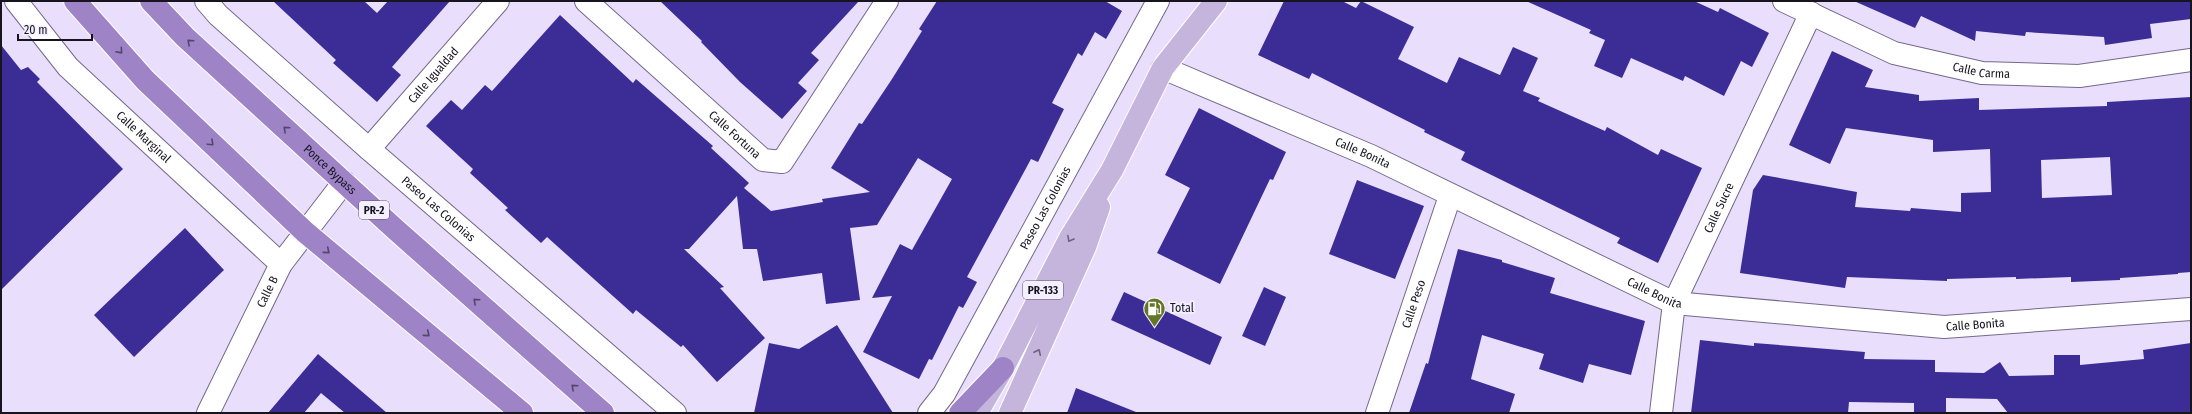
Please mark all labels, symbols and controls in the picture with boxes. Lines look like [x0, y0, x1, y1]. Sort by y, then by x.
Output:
scale bar [18, 16, 92, 42]
text: 20 m [24, 23, 48, 37]
one-way arrow [187, 39, 195, 47]
street label: Calle Igualdad [405, 44, 461, 106]
one-way arrow [115, 47, 122, 54]
street label: Calle Carma [1951, 60, 2010, 81]
street label: Calle Marginal [113, 108, 174, 166]
street label: Calle Fortuna [706, 108, 764, 162]
one-way arrow [284, 127, 291, 134]
street label: Calle Bonita [1333, 135, 1393, 171]
one-way arrow [206, 138, 214, 146]
street label: Ponce Bypass [301, 142, 359, 197]
street label: Paseo Las Colonias [1017, 164, 1074, 252]
street label: Paseo Las Colonias [399, 173, 478, 244]
street label: Calle Sucre [1701, 180, 1737, 235]
road number: PR-2 [359, 201, 389, 219]
one-way arrow [1067, 235, 1074, 242]
one-way arrow [323, 246, 330, 253]
street label: Calle B [254, 273, 281, 310]
street label: Calle Bonita [1625, 274, 1682, 311]
street label: Calle Peso [1399, 278, 1428, 330]
road number: PR-133 [1023, 281, 1063, 299]
fuel station icon: Total [1142, 295, 1168, 328]
one-way arrow [474, 299, 481, 306]
place label: Total [1170, 301, 1194, 315]
street label: Calle Bonita [1945, 316, 2005, 334]
one-way arrow [422, 329, 430, 336]
one-way arrow [1033, 349, 1041, 356]
one-way arrow [571, 385, 579, 392]

